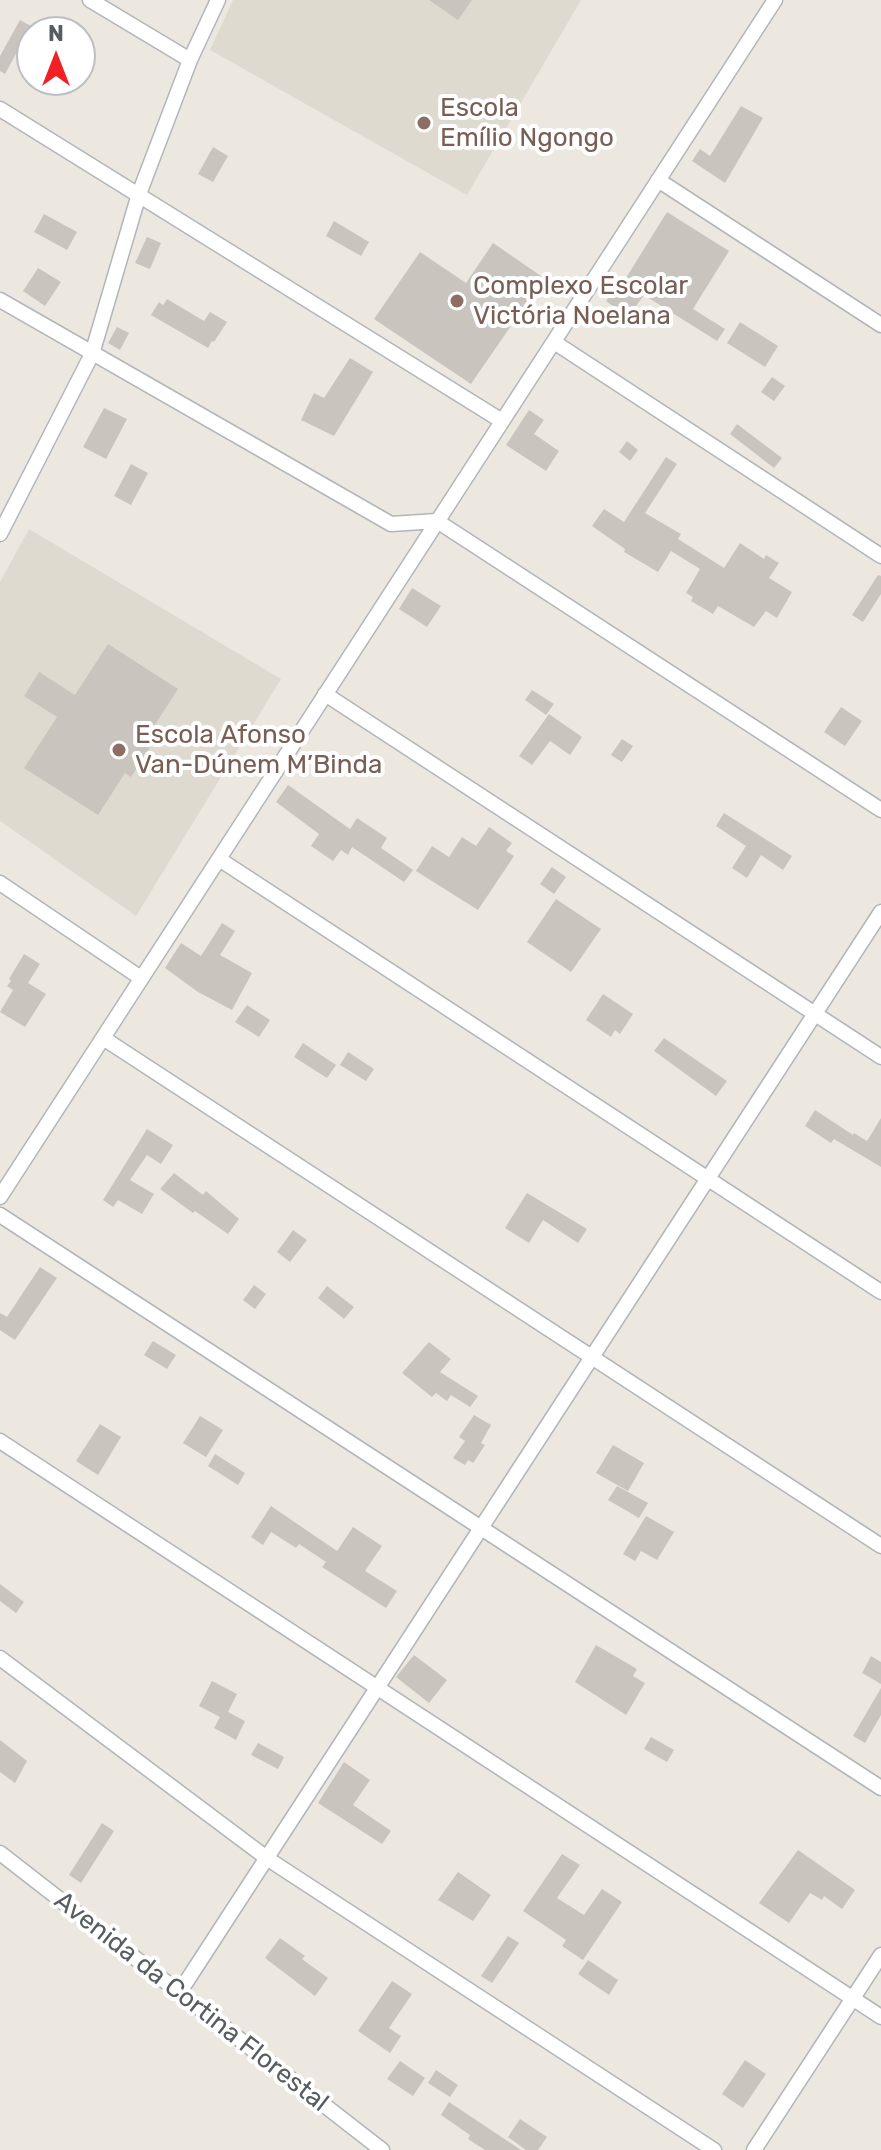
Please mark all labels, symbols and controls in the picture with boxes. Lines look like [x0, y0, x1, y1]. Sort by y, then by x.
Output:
north arrow [16, 16, 96, 96]
text: N [48, 20, 64, 47]
place label: Escola Emílio Ngongo [440, 92, 614, 154]
marker: Escola Emílio Ngongo [415, 114, 433, 132]
place label: Complexo Escolar Victória Noelana [473, 270, 688, 332]
marker: Complexo Escolar Victória Noelana [448, 292, 466, 310]
place label: Escola Afonso Van-Dúnem M’Binda [135, 719, 382, 780]
marker: Escola Afonso Van-Dúnem M’Binda [110, 741, 128, 759]
street label: Avenida da Cortina Florestal [48, 1885, 334, 2119]

